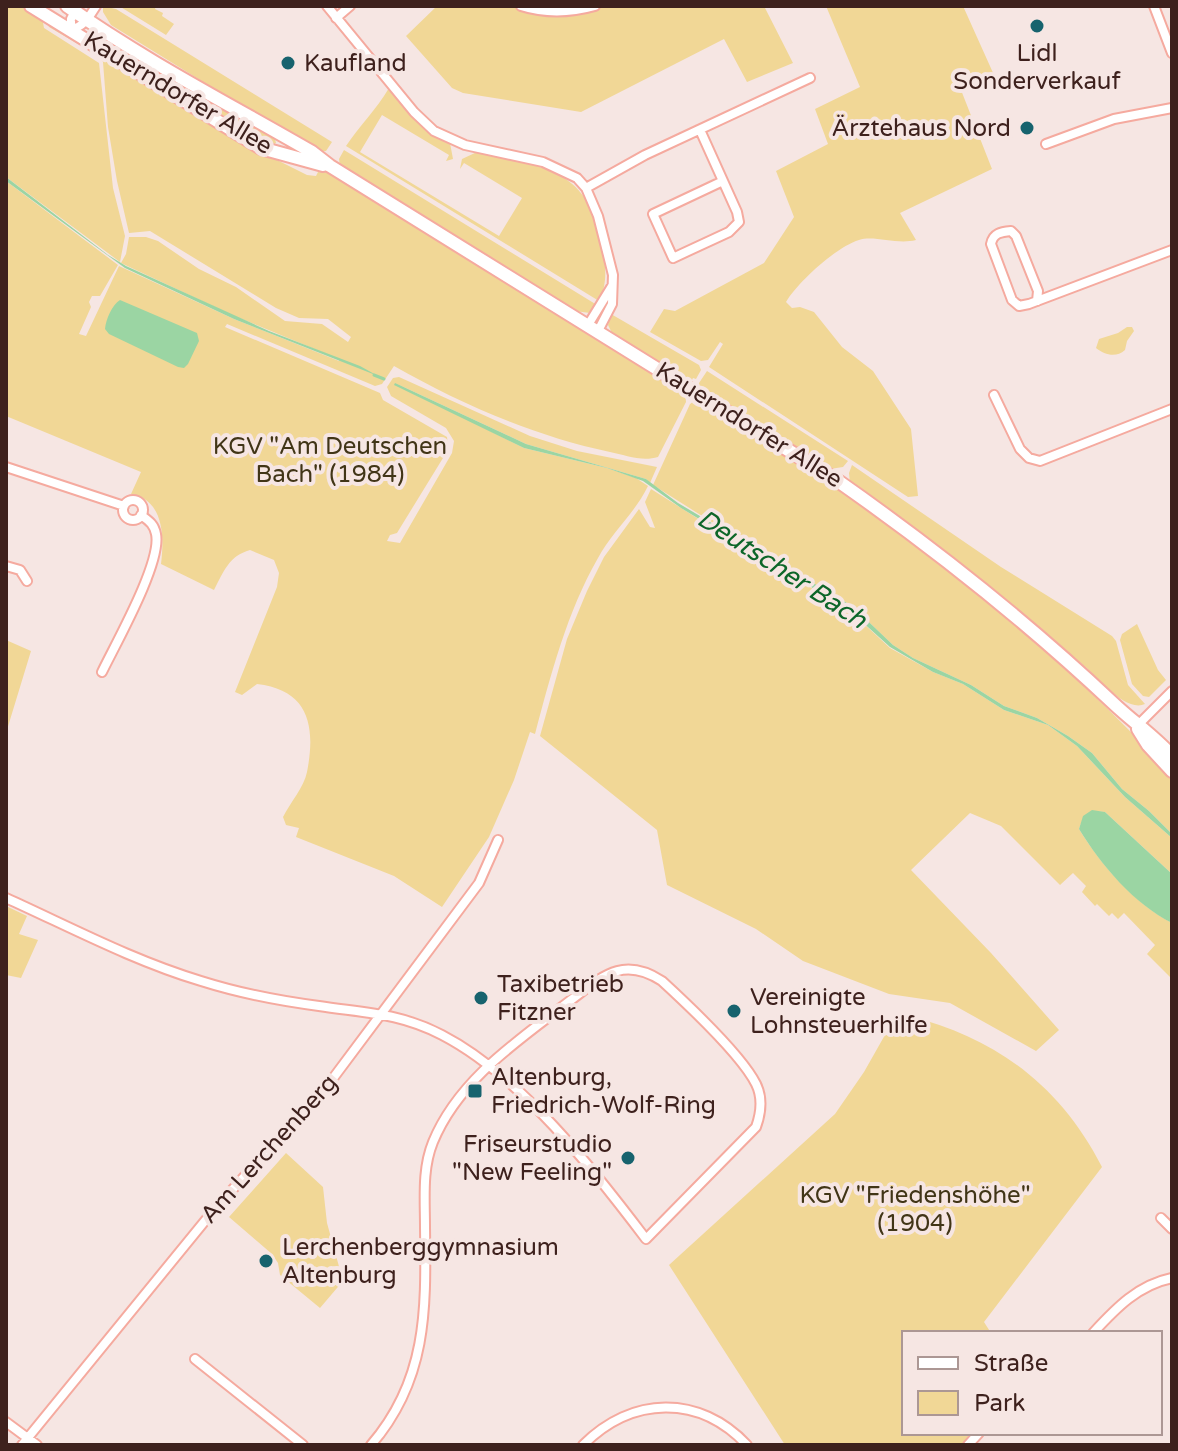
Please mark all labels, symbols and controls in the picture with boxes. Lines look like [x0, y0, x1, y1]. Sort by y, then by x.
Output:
marker: Lidl Sonderverkauf [1028, 17, 1046, 35]
street label: Kauerndorfer Allee [78, 25, 278, 161]
place label: Lidl Sonderverkauf [953, 39, 1121, 96]
place label: Kaufland [304, 49, 407, 78]
marker: Kaufland [279, 54, 297, 72]
place label: Ärztehaus Nord [832, 114, 1011, 143]
marker: Ärztehaus Nord [1018, 119, 1036, 137]
street label: Kauerndorfer Allee [650, 356, 848, 494]
park label: KGV "Am Deutschen Bach" (1984) [213, 432, 447, 489]
water label: Deutscher Bach [692, 503, 873, 636]
place label: Taxibetrieb Fitzner [497, 970, 624, 1027]
place label: Vereinigte Lohnsteuerhilfe [750, 983, 928, 1040]
marker: Taxibetrieb Fitzner [472, 989, 490, 1007]
marker: Vereinigte Lohnsteuerhilfe [725, 1002, 743, 1020]
place label: Altenburg, Friedrich-Wolf-Ring [491, 1063, 716, 1120]
street label: Am Lerchenberg [194, 1068, 344, 1230]
marker: Altenburg, Friedrich-Wolf-Ring [466, 1082, 484, 1100]
place label: Friseurstudio "New Feeling" [452, 1130, 612, 1187]
marker: Friseurstudio "New Feeling" [619, 1149, 637, 1167]
park label: KGV "Friedenshöhe" (1904) [799, 1181, 1031, 1238]
place label: Lerchenberggymnasium Altenburg [282, 1233, 559, 1290]
marker: Lerchenberggymnasium Altenburg [257, 1252, 275, 1270]
legend [902, 1331, 1162, 1435]
text: Straße [974, 1349, 1048, 1378]
text: Park [974, 1389, 1025, 1418]

